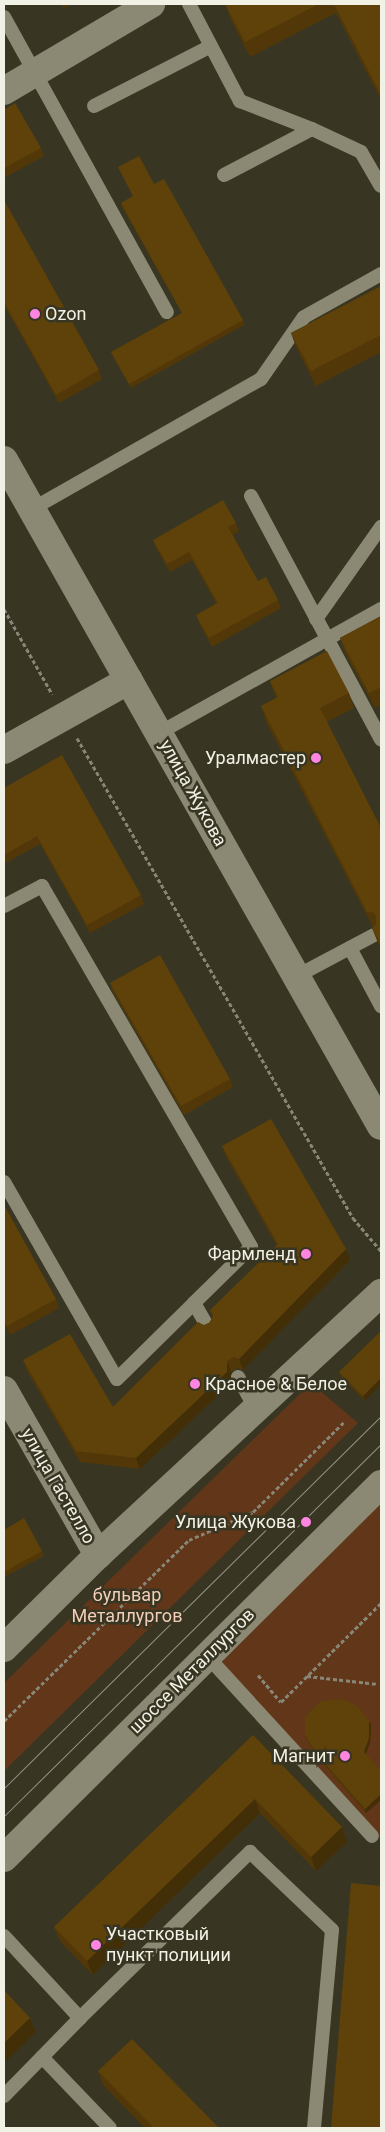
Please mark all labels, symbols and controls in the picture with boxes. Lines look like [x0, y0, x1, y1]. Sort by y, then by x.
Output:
place label: Ozon [45, 303, 86, 325]
marker: Ozon [29, 308, 41, 320]
street label: улица Жукова [155, 736, 231, 850]
place label: Уралмастер [205, 747, 306, 769]
marker: Уралмастер [310, 752, 322, 764]
place label: Фармленд [208, 1243, 296, 1265]
marker: Фармленд [300, 1248, 312, 1260]
place label: Красное & Белое [205, 1373, 347, 1395]
marker: Красное & Белое [189, 1378, 201, 1390]
street label: улица Гастелло [16, 1424, 100, 1548]
place label: Улица Жукова [175, 1511, 296, 1533]
marker: Улица Жукова [300, 1516, 312, 1528]
park label: бульвар Металлургов [72, 1585, 182, 1628]
street label: шоссе Металлургов [125, 1604, 259, 1738]
place label: Магнит [273, 1745, 335, 1767]
marker: Магнит [339, 1750, 351, 1762]
place label: Участковый пункт полиции [106, 1924, 231, 1966]
marker: Участковый пункт полиции [90, 1939, 102, 1951]

